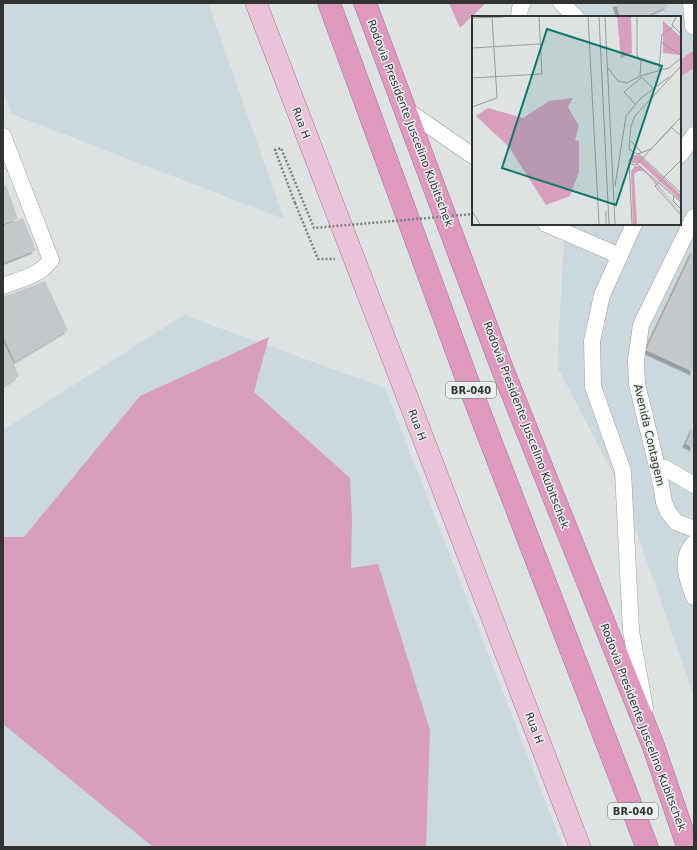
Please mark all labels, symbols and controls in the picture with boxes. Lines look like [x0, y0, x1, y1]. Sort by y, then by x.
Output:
inset map [472, 16, 681, 225]
street label: Rodovia Presidente Juscelino Kubitschek [364, 18, 456, 229]
street label: Rua H [289, 105, 313, 141]
street label: Rodovia Presidente Juscelino Kubitschek [480, 320, 572, 531]
road number: BR-040 [446, 382, 496, 398]
street label: Avenida Contagem [631, 383, 667, 487]
street label: Rua H [405, 407, 429, 443]
street label: Rodovia Presidente Juscelino Kubitschek [597, 622, 689, 833]
street label: Rua H [522, 710, 546, 746]
road number: BR-040 [608, 803, 658, 819]

